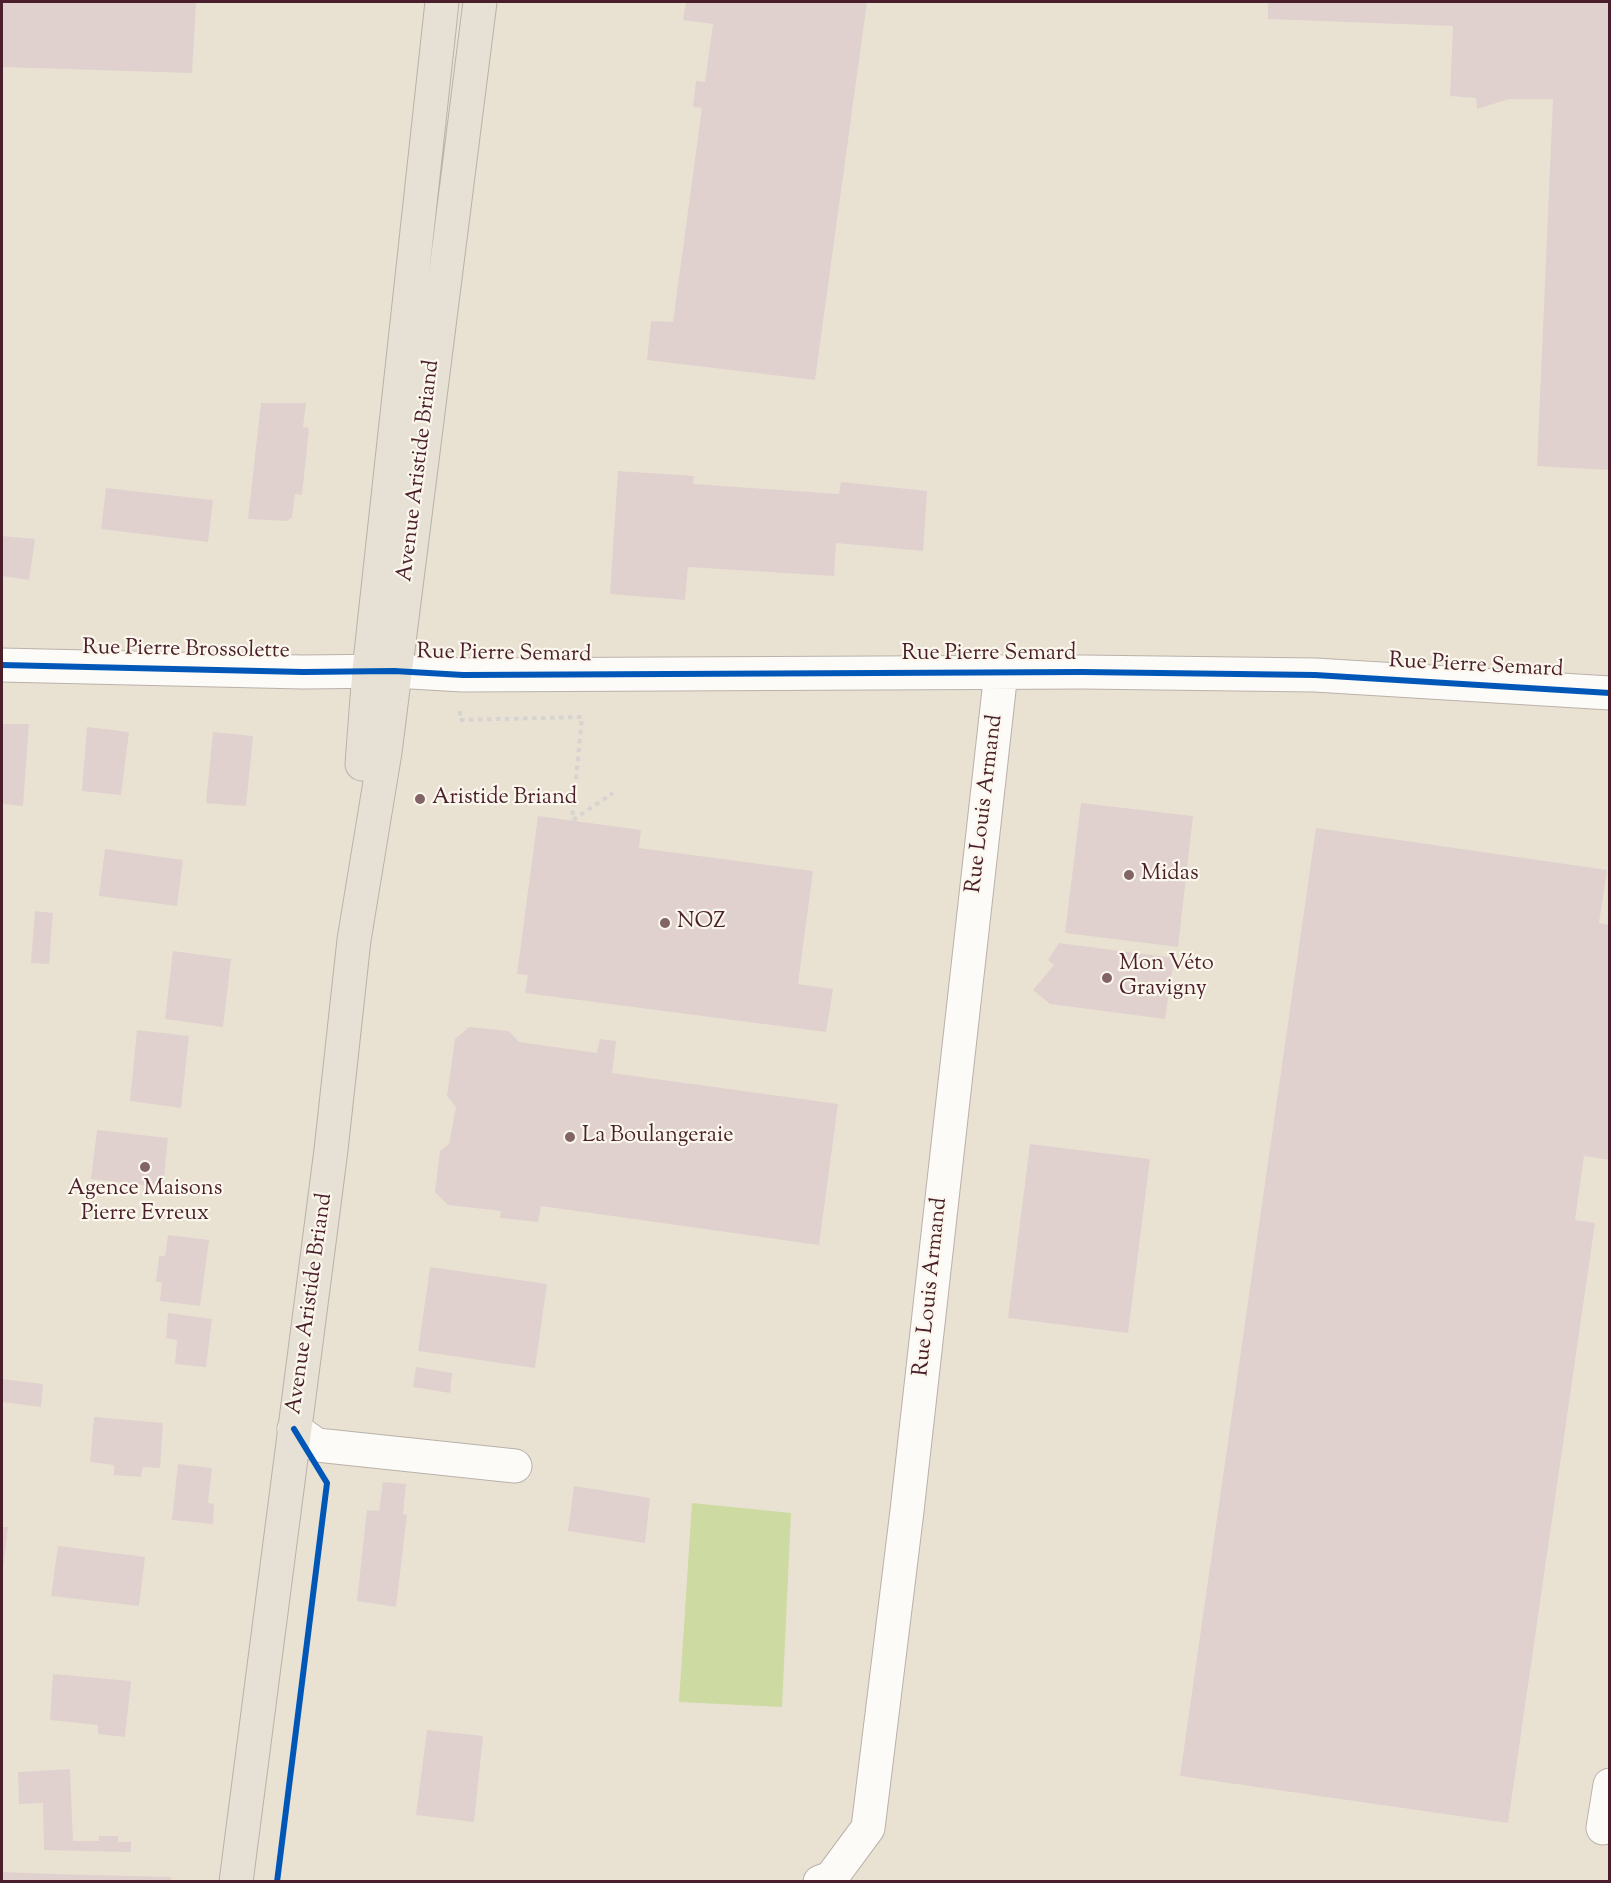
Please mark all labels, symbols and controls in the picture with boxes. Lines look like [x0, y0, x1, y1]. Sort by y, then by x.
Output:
street label: Avenue Aristide Briand [393, 359, 447, 583]
street label: Rue Pierre Brossolette [82, 636, 290, 666]
street label: Rue Pierre Semard [416, 640, 592, 670]
street label: Rue Pierre Semard [902, 642, 1076, 668]
street label: Rue Pierre Semard [1388, 649, 1564, 685]
street label: Rue Louis Armand [962, 713, 1010, 895]
place label: Aristide Briand [432, 786, 577, 812]
marker: Aristide Briand [413, 792, 427, 806]
place label: Midas [1141, 862, 1199, 888]
marker: Midas [1122, 868, 1136, 882]
place label: NOZ [677, 910, 726, 936]
marker: NOZ [658, 916, 672, 930]
place label: Mon Véto Gravigny [1119, 952, 1214, 1004]
marker: Mon Véto Gravigny [1100, 971, 1114, 985]
place label: La Boulangeraie [582, 1124, 733, 1150]
marker: La Boulangeraie [563, 1130, 577, 1144]
marker: Agence Maisons Pierre Evreux [138, 1160, 152, 1174]
place label: Agence Maisons Pierre Evreux [68, 1177, 222, 1228]
street label: Avenue Aristide Briand [282, 1192, 340, 1416]
street label: Rue Louis Armand [909, 1196, 955, 1378]

